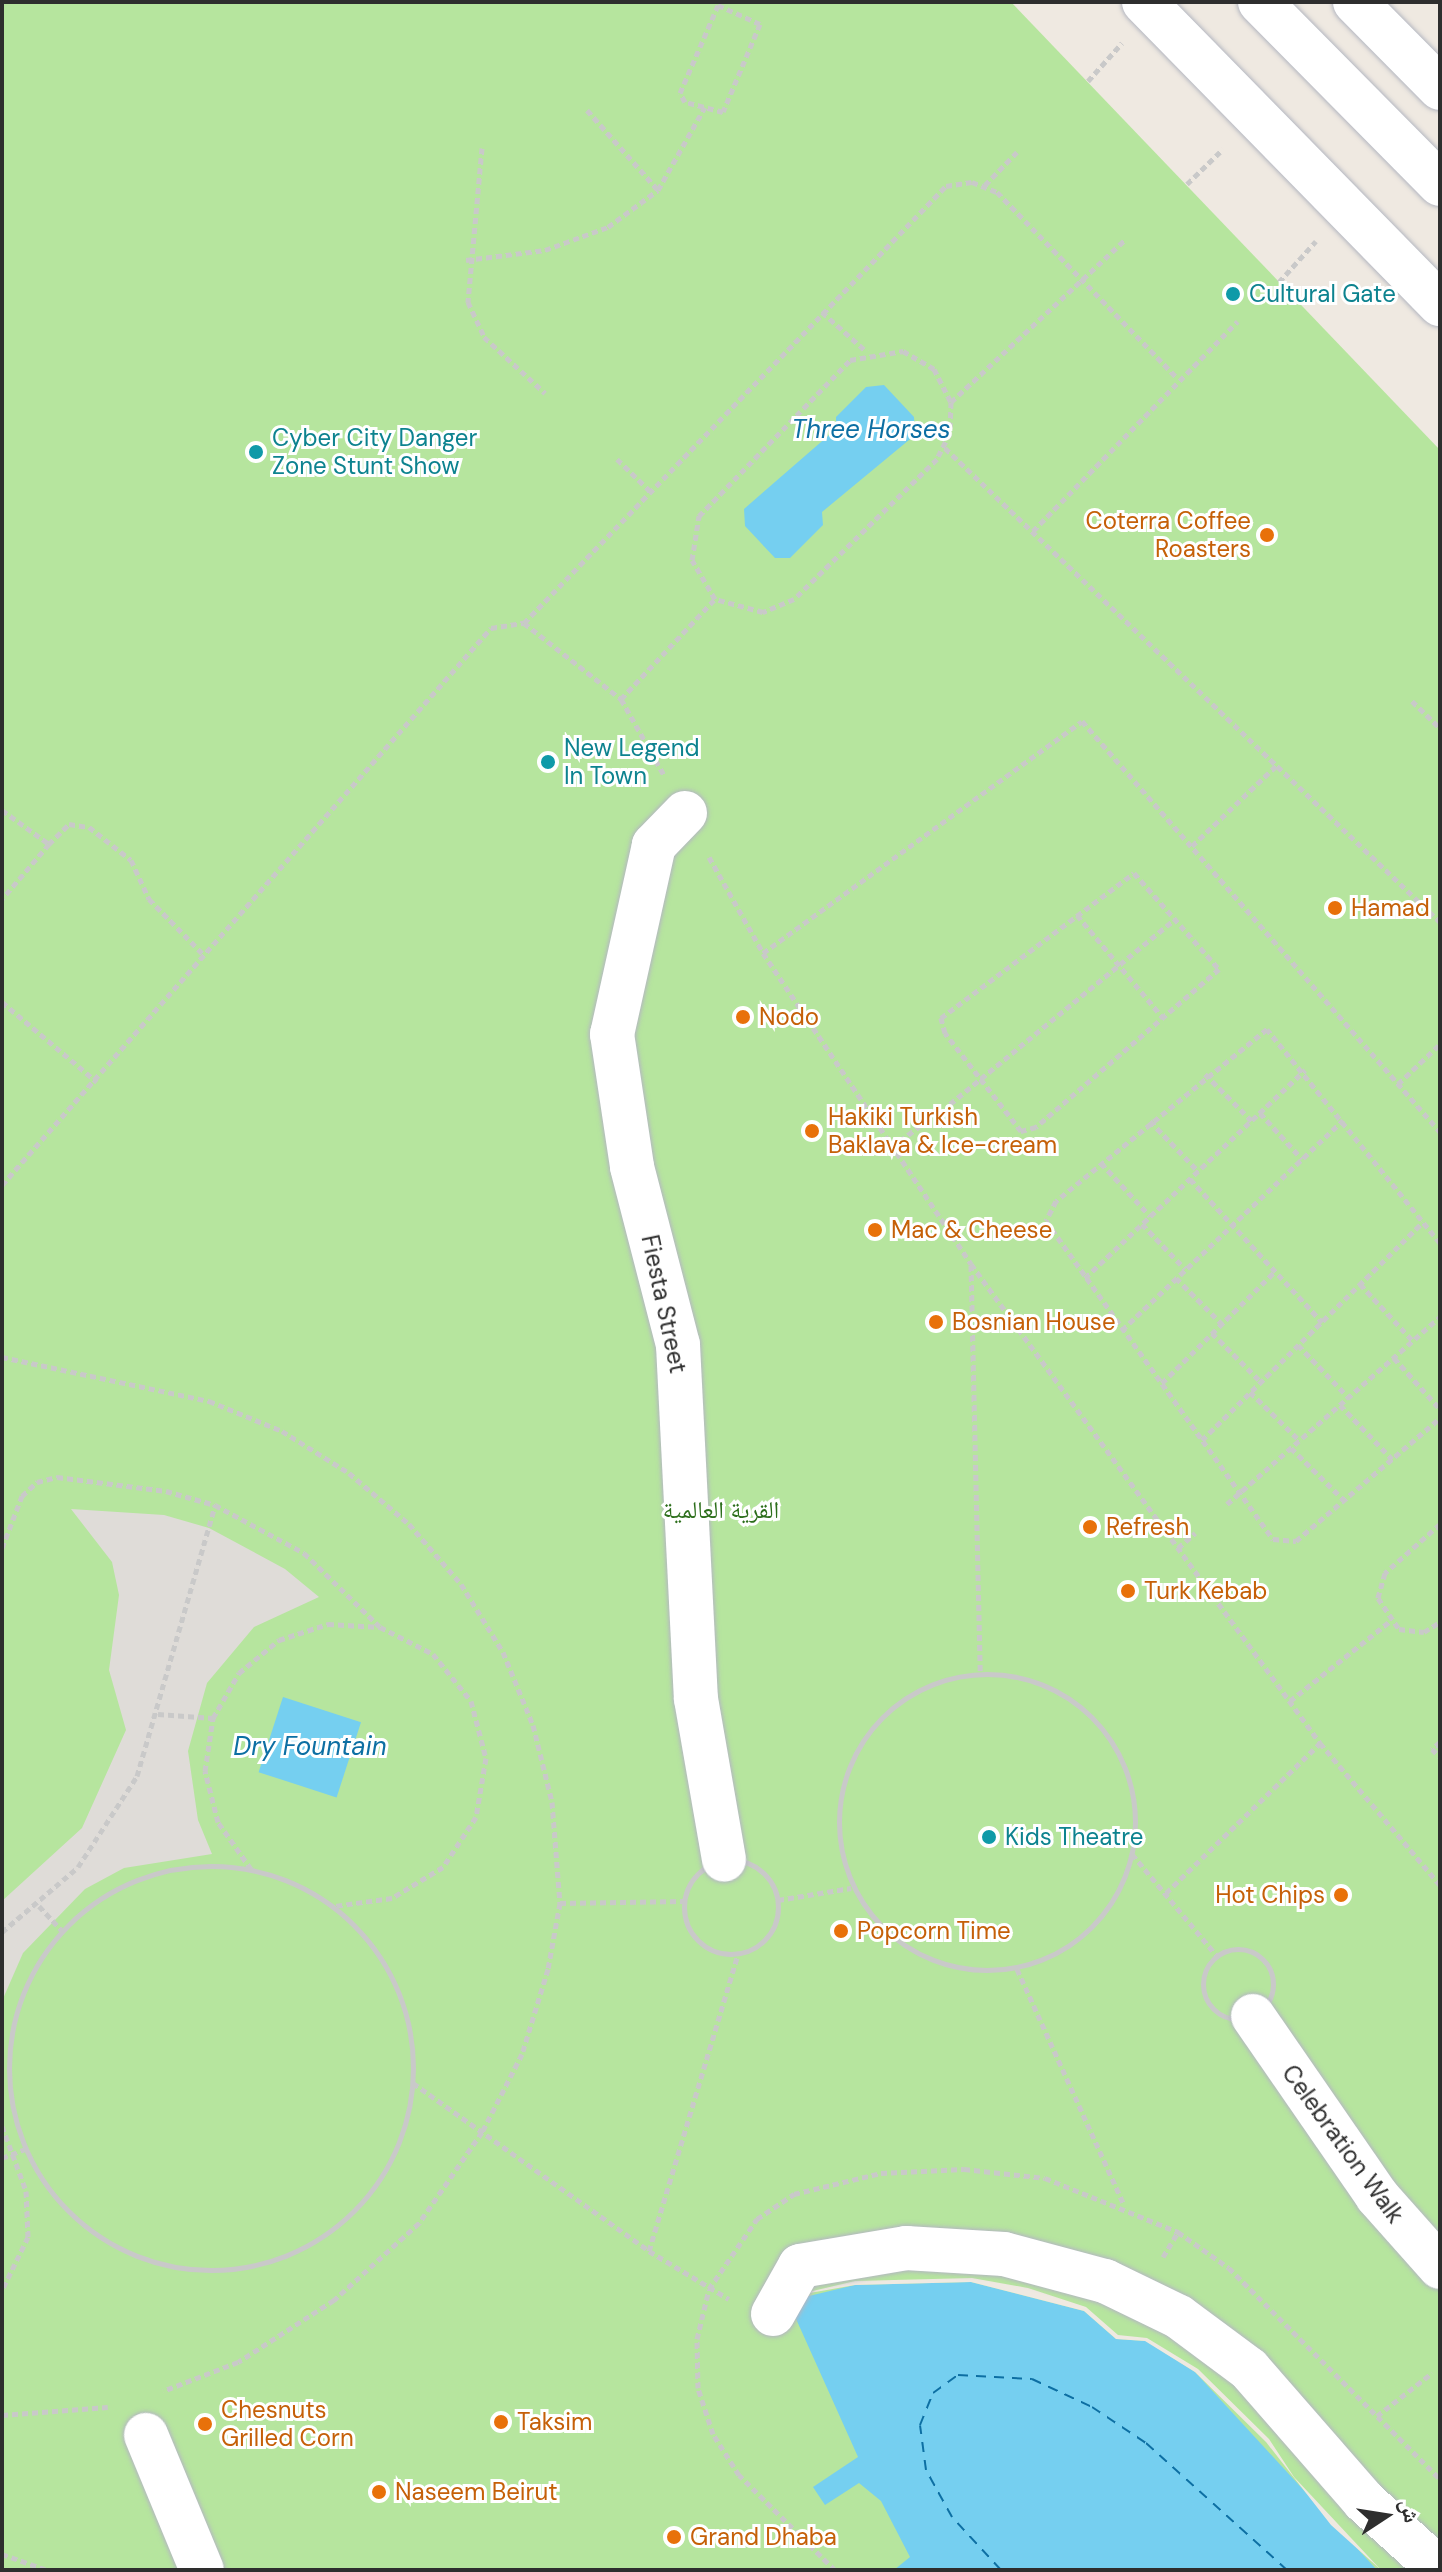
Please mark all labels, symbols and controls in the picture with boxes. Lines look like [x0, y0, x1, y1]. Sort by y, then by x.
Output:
place label: Cultural Gate [1249, 280, 1396, 308]
marker: Cultural Gate [1224, 285, 1242, 303]
water label: Three Horses [791, 414, 951, 446]
place label: Cyber City Danger Zone Stunt Show [272, 424, 477, 480]
marker: Cyber City Danger Zone Stunt Show [247, 443, 265, 461]
place label: Coterra Coffee Roasters [1086, 507, 1251, 563]
marker: Coterra Coffee Roasters [1258, 526, 1276, 544]
place label: New Legend In Town [564, 734, 700, 790]
marker: New Legend In Town [539, 753, 557, 771]
place label: Hamad [1351, 894, 1430, 922]
marker: Hamad [1326, 899, 1344, 917]
place label: Nodo [759, 1003, 819, 1031]
marker: Nodo [734, 1008, 752, 1026]
place label: Hakiki Turkish Baklava & Ice-cream [828, 1103, 1057, 1159]
marker: Hakiki Turkish Baklava & Ice-cream [803, 1122, 821, 1140]
place label: Mac & Cheese [891, 1216, 1052, 1244]
marker: Mac & Cheese [866, 1221, 884, 1239]
street label: Fiesta Street [635, 1232, 693, 1376]
place label: Bosnian House [952, 1308, 1116, 1336]
marker: Bosnian House [927, 1313, 945, 1331]
park label: القرية العالمية [663, 1496, 779, 1524]
place label: Refresh [1106, 1513, 1189, 1541]
marker: Refresh [1081, 1518, 1099, 1536]
place label: Turk Kebab [1144, 1577, 1267, 1605]
marker: Turk Kebab [1119, 1582, 1137, 1600]
water label: Dry Fountain [233, 1731, 387, 1763]
place label: Kids Theatre [1005, 1823, 1143, 1851]
marker: Kids Theatre [980, 1828, 998, 1846]
place label: Hot Chips [1215, 1881, 1325, 1909]
marker: Hot Chips [1332, 1886, 1350, 1904]
place label: Popcorn Time [857, 1917, 1011, 1945]
marker: Popcorn Time [832, 1922, 850, 1940]
street label: Celebration Walk [1276, 2059, 1410, 2229]
place label: Chesnuts Grilled Corn [221, 2396, 354, 2452]
place label: Taksim [517, 2408, 592, 2436]
marker: Taksim [492, 2413, 510, 2431]
marker: Chesnuts Grilled Corn [196, 2415, 214, 2433]
north arrow [1346, 2476, 1426, 2556]
place label: Naseem Beirut [395, 2478, 558, 2506]
marker: Naseem Beirut [370, 2483, 388, 2501]
text: ش [1393, 2496, 1427, 2525]
place label: Grand Dhaba [690, 2523, 837, 2551]
marker: Grand Dhaba [665, 2528, 683, 2546]

